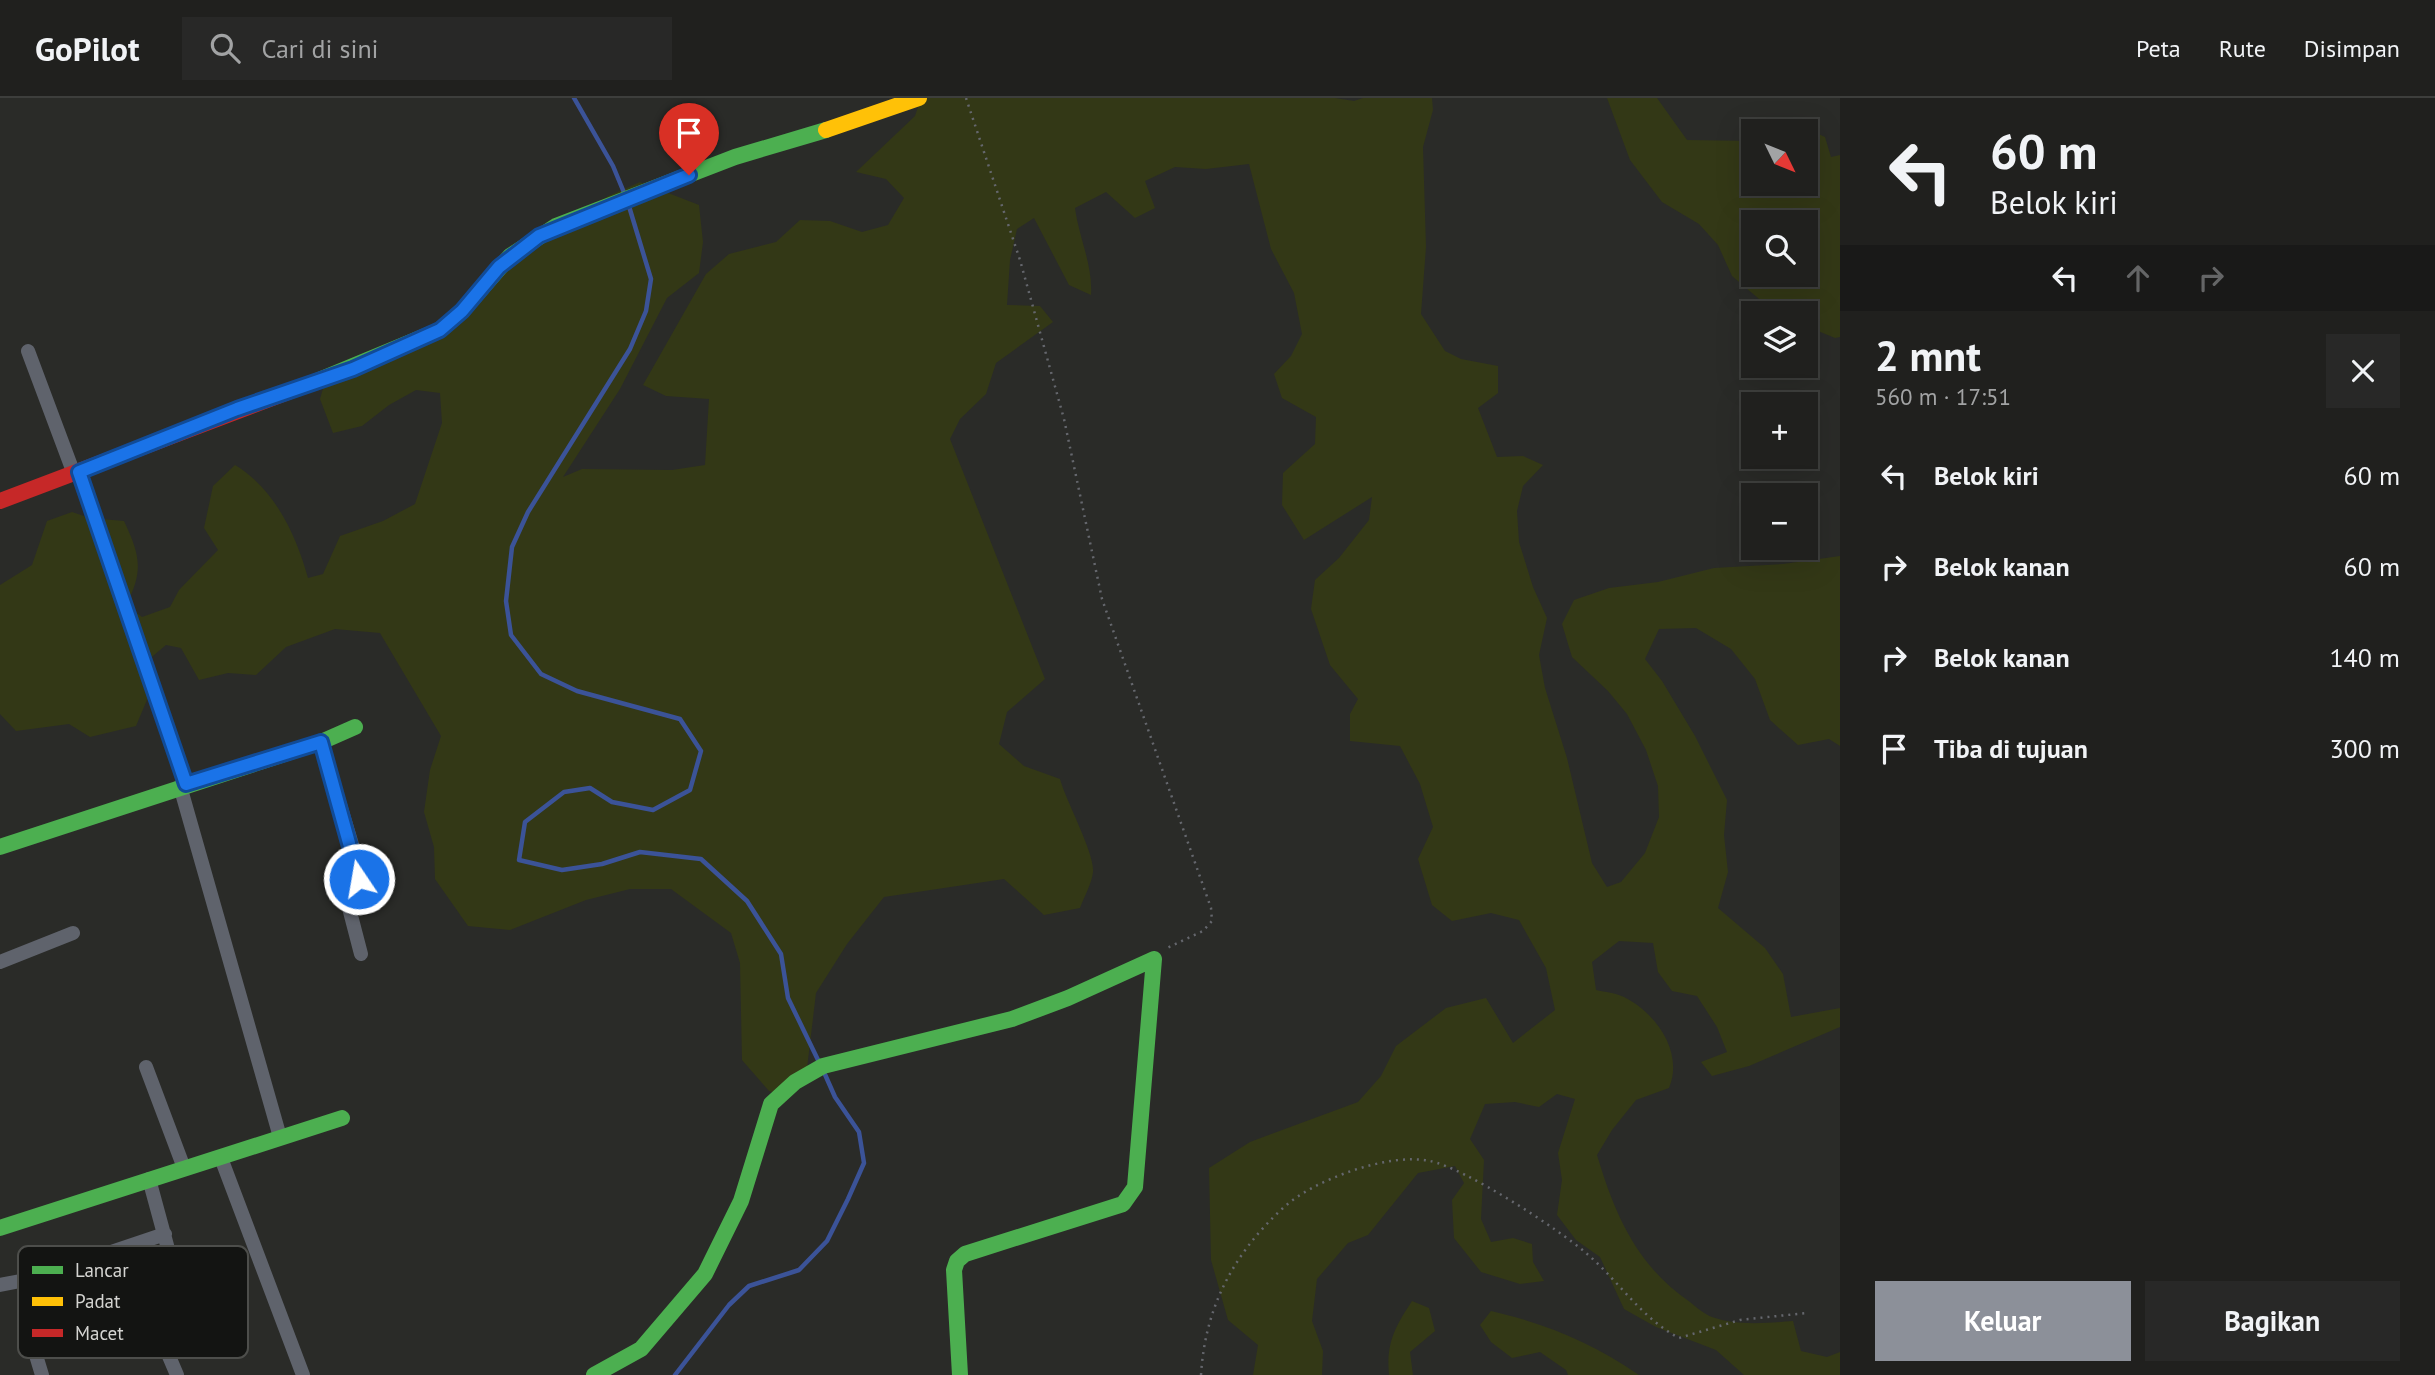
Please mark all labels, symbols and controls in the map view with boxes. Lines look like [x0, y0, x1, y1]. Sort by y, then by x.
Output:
search box [182, 17, 672, 80]
text: GoPilot [35, 27, 140, 70]
icon: search [206, 29, 244, 67]
text: Cari di sini [262, 32, 379, 65]
text: Peta [2136, 33, 2181, 64]
text: Rute [2219, 33, 2266, 64]
text: Disimpan [2304, 33, 2400, 64]
pin [659, 103, 719, 175]
icon: arrive [670, 114, 708, 152]
north arrow [1741, 119, 1818, 196]
map controls [1741, 119, 1818, 560]
text: 60 m [1990, 119, 2097, 183]
icon: left [1875, 126, 1966, 217]
text: Belok kiri [1990, 181, 2118, 223]
button: search [1741, 210, 1818, 287]
icon: left [2046, 259, 2084, 297]
icon: ahead [2119, 259, 2157, 297]
icon: right [2192, 259, 2230, 297]
button: layers [1741, 301, 1818, 378]
text: 2 mnt [1875, 328, 1981, 383]
button: close [2326, 334, 2400, 408]
text: 560 m · 17:51 [1875, 382, 2011, 411]
button: + [1741, 392, 1818, 469]
icon: left [1875, 457, 1913, 495]
text: Belok kiri [1934, 459, 2039, 492]
text: 60 m [2344, 459, 2400, 492]
button: − [1741, 483, 1818, 560]
icon: right [1875, 548, 1913, 586]
text: Belok kanan [1934, 550, 2070, 583]
text: 60 m [2344, 550, 2400, 583]
icon: right [1875, 639, 1913, 677]
text: Belok kanan [1934, 641, 2070, 674]
text: 140 m [2329, 641, 2400, 674]
icon: arrive [1875, 730, 1913, 768]
text: Tiba di tujuan [1934, 732, 2088, 765]
text: 300 m [2329, 732, 2400, 765]
position arrow [322, 842, 396, 916]
legend [18, 1246, 248, 1358]
text: Lancar [75, 1258, 129, 1282]
button: Keluar [1875, 1281, 2131, 1361]
button: Bagikan [2145, 1281, 2400, 1361]
text: Padat [75, 1289, 121, 1313]
text: Macet [75, 1321, 124, 1345]

